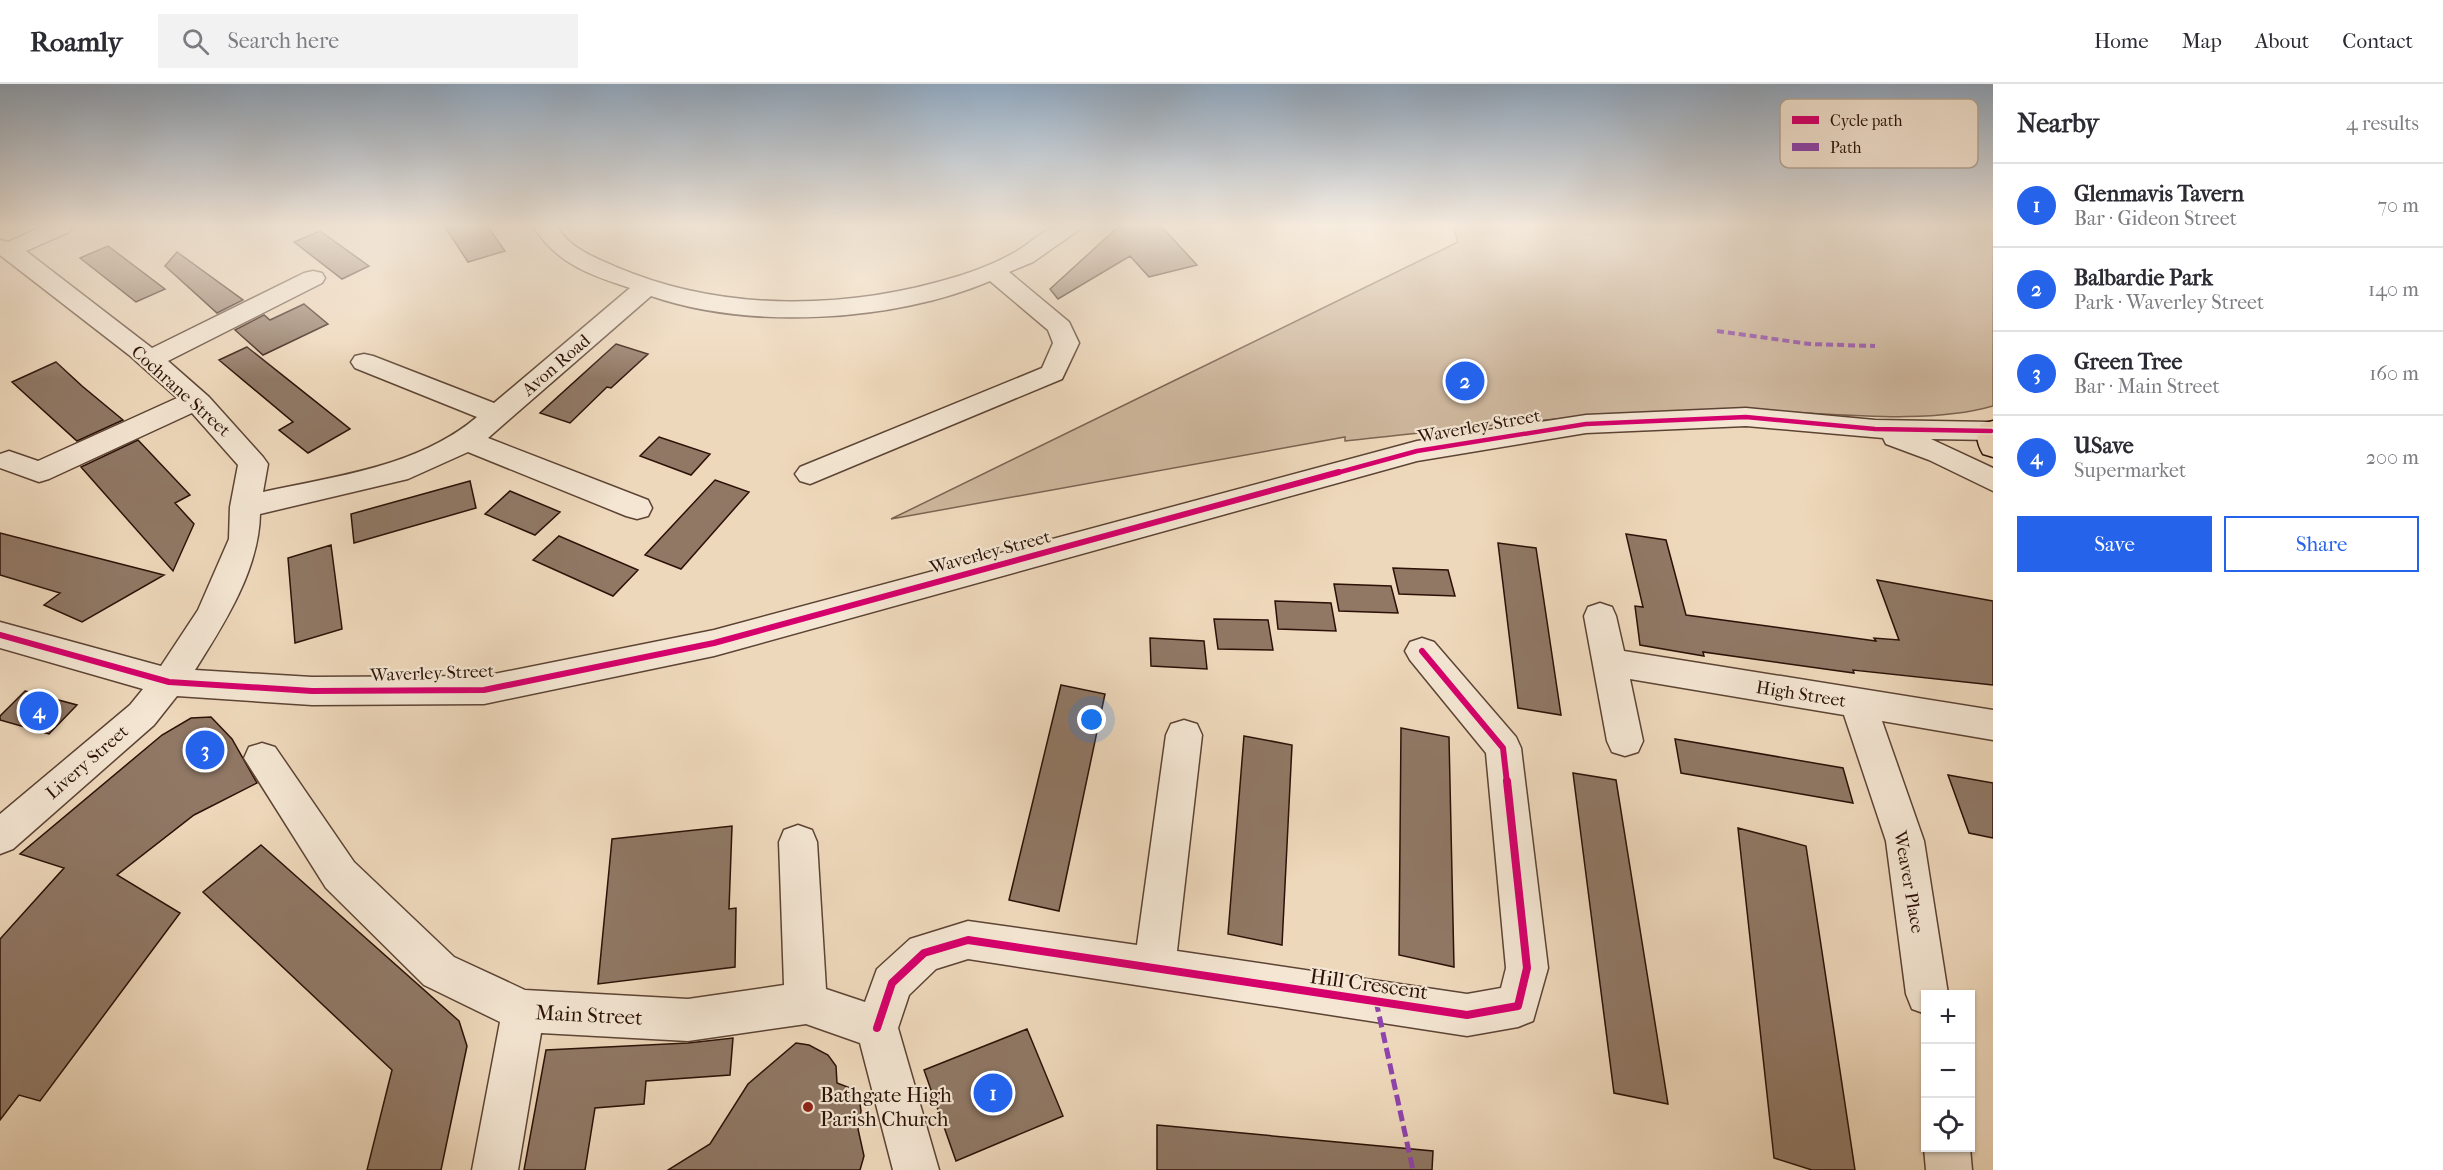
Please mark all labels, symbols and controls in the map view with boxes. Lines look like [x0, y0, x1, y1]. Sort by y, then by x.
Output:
search box [158, 14, 578, 68]
text: Roamly [30, 25, 122, 58]
icon: search [179, 25, 212, 58]
text: Search here [227, 28, 339, 54]
text: Home [2094, 29, 2149, 53]
text: Map [2182, 29, 2222, 53]
text: About [2255, 29, 2309, 53]
text: Contact [2342, 29, 2413, 53]
legend [1780, 99, 1978, 168]
text: Nearby [2017, 108, 2099, 139]
text: Cycle path [1830, 111, 1902, 130]
text: 4 results [2346, 112, 2419, 135]
text: Path [1830, 138, 1862, 157]
text: Glenmavis Tavern [2074, 181, 2244, 207]
text: 1 [2033, 194, 2040, 217]
text: 70 m [2377, 194, 2419, 217]
text: Bar · Gideon Street [2074, 207, 2237, 230]
text: Balbardie Park [2074, 265, 2213, 291]
text: 2 [2031, 278, 2042, 301]
text: 140 m [2368, 278, 2419, 301]
text: Park · Waverley Street [2074, 291, 2264, 314]
street label: Avon Road [517, 330, 595, 401]
street label: Cochrane Street [127, 341, 235, 442]
text: Green Tree [2074, 349, 2182, 375]
pin: 2 [1446, 358, 1484, 404]
text: 3 [2032, 362, 2041, 385]
text: 160 m [2369, 362, 2419, 385]
text: Bar · Main Street [2074, 375, 2220, 398]
street label: Waverley Street [1415, 405, 1543, 448]
text: USave [2074, 433, 2134, 459]
text: 4 [2031, 446, 2042, 469]
text: 200 m [2366, 446, 2419, 469]
text: Supermarket [2074, 459, 2186, 482]
button: Save [2017, 516, 2212, 572]
button: Share [2224, 516, 2419, 572]
street label: Waverley Street [927, 526, 1053, 579]
street label: Waverley Street [369, 661, 495, 686]
street label: High Street [1755, 677, 1848, 712]
pin: 4 [20, 688, 58, 734]
your location [1077, 705, 1106, 734]
street label: Livery Street [42, 721, 133, 804]
pin: 3 [186, 728, 224, 772]
street label: Weaver Place [1889, 828, 1928, 935]
street label: Hill Crescent [1308, 964, 1430, 1004]
map controls [1921, 990, 1975, 1152]
button: + [1921, 990, 1975, 1044]
street label: Main Street [535, 1000, 644, 1030]
button: − [1921, 1044, 1975, 1098]
pin: 1 [974, 1070, 1012, 1116]
place label: Bathgate High Parish Church [820, 1083, 952, 1131]
button: locate [1921, 1098, 1975, 1152]
marker: Bathgate High Parish Church [801, 1100, 815, 1114]

